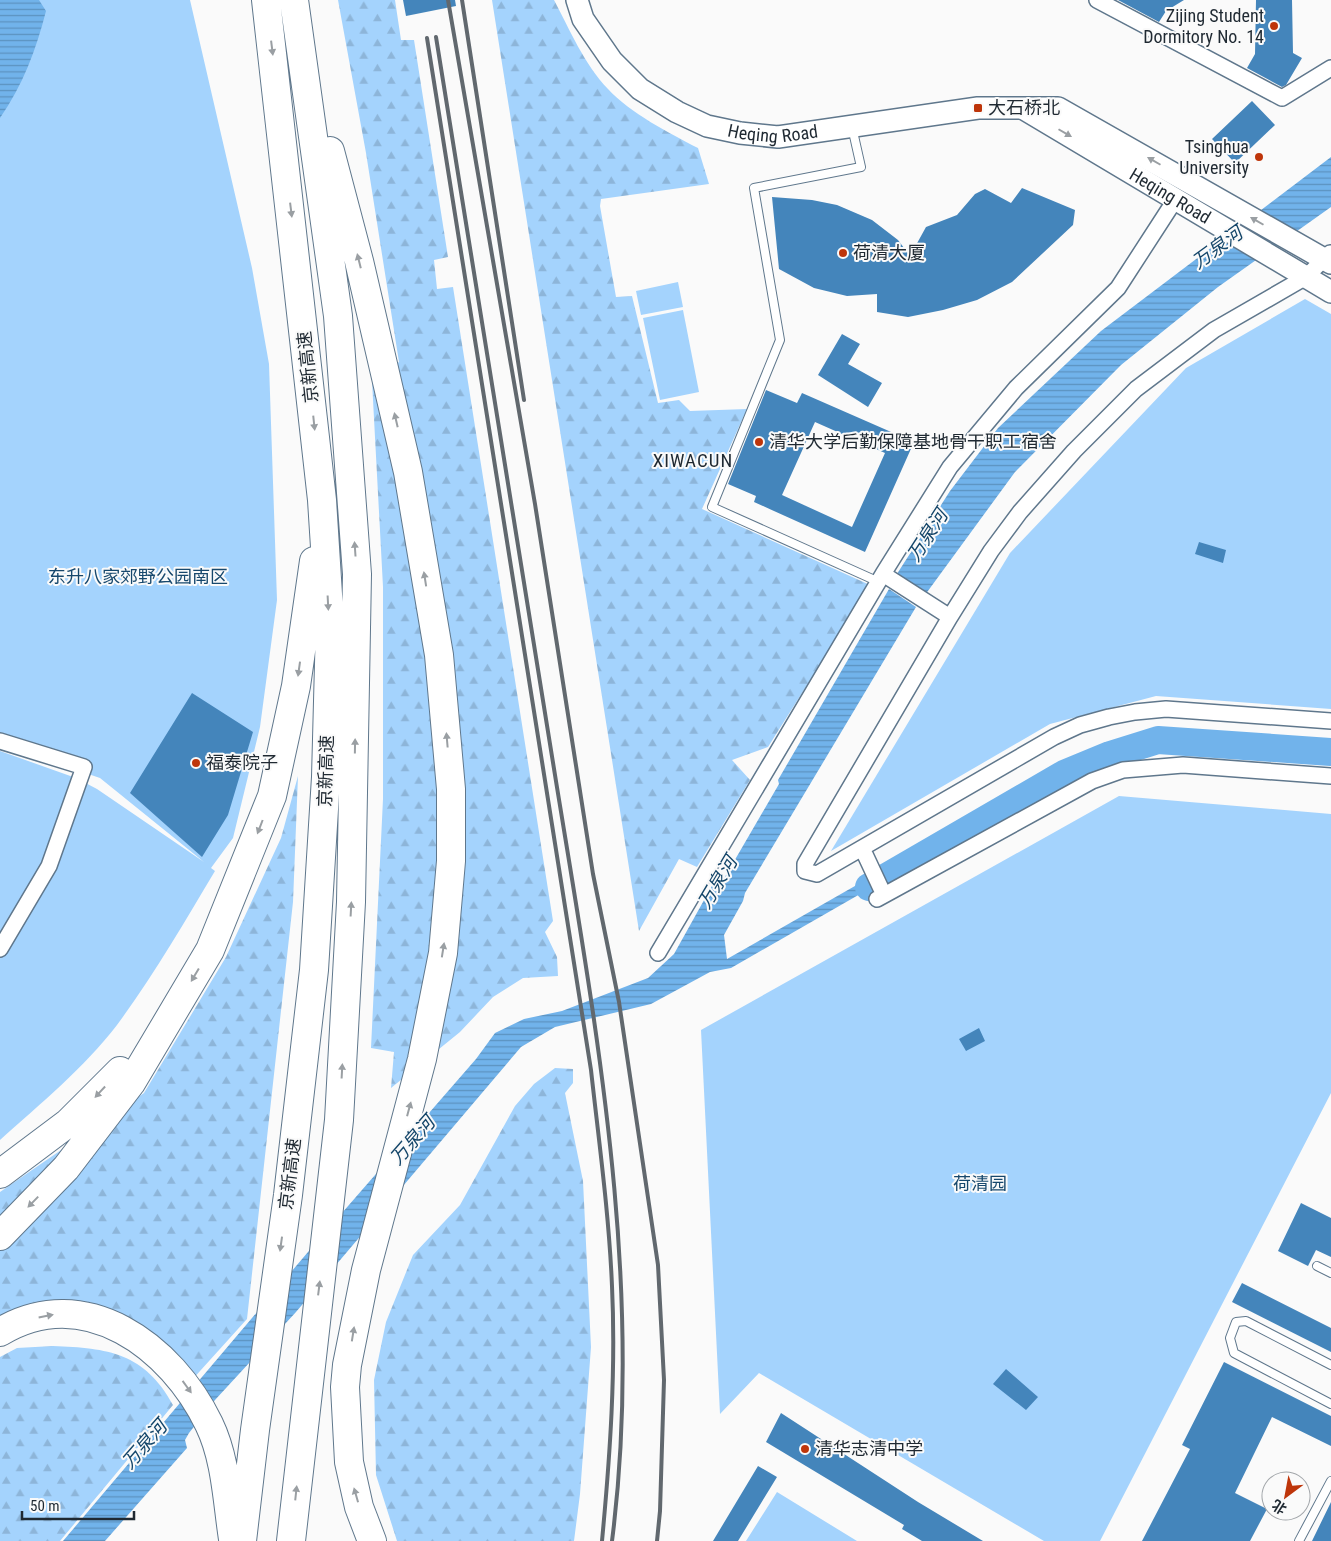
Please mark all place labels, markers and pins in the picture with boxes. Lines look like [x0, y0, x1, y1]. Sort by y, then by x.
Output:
place label: Zijing Student Dormitory No. 14 [1143, 5, 1264, 47]
marker: Zijing Student Dormitory No. 14 [1268, 20, 1280, 32]
place label: 大石桥北 [988, 97, 1060, 118]
marker: 大石桥北 [972, 102, 984, 114]
place label: Tsinghua University [1179, 136, 1249, 178]
marker: Tsinghua University [1253, 151, 1265, 163]
place label: 荷清大厦 [853, 242, 925, 263]
marker: 荷清大厦 [837, 247, 849, 259]
place label: 清华大学后勤保障基地骨干职工宿舍 [769, 431, 1057, 452]
marker: 清华大学后勤保障基地骨干职工宿舍 [753, 436, 765, 448]
place label: 福泰院子 [206, 752, 278, 773]
marker: 福泰院子 [190, 757, 202, 769]
place label: 清华志清中学 [815, 1438, 923, 1459]
marker: 清华志清中学 [799, 1443, 811, 1455]

